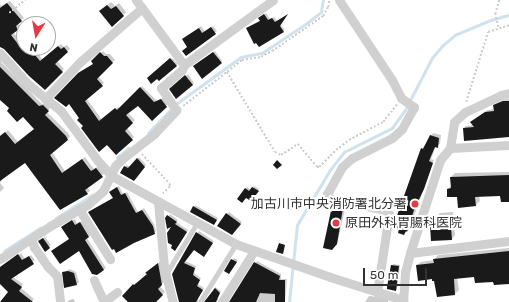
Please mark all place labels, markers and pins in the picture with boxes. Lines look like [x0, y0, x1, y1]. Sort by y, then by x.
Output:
place label: 加古川市中央消防署北分署 [251, 196, 407, 212]
marker: 加古川市中央消防署北分署 [410, 199, 420, 209]
place label: 原田外科胃腸科医院 [345, 215, 462, 231]
marker: 原田外科胃腸科医院 [330, 217, 342, 229]

